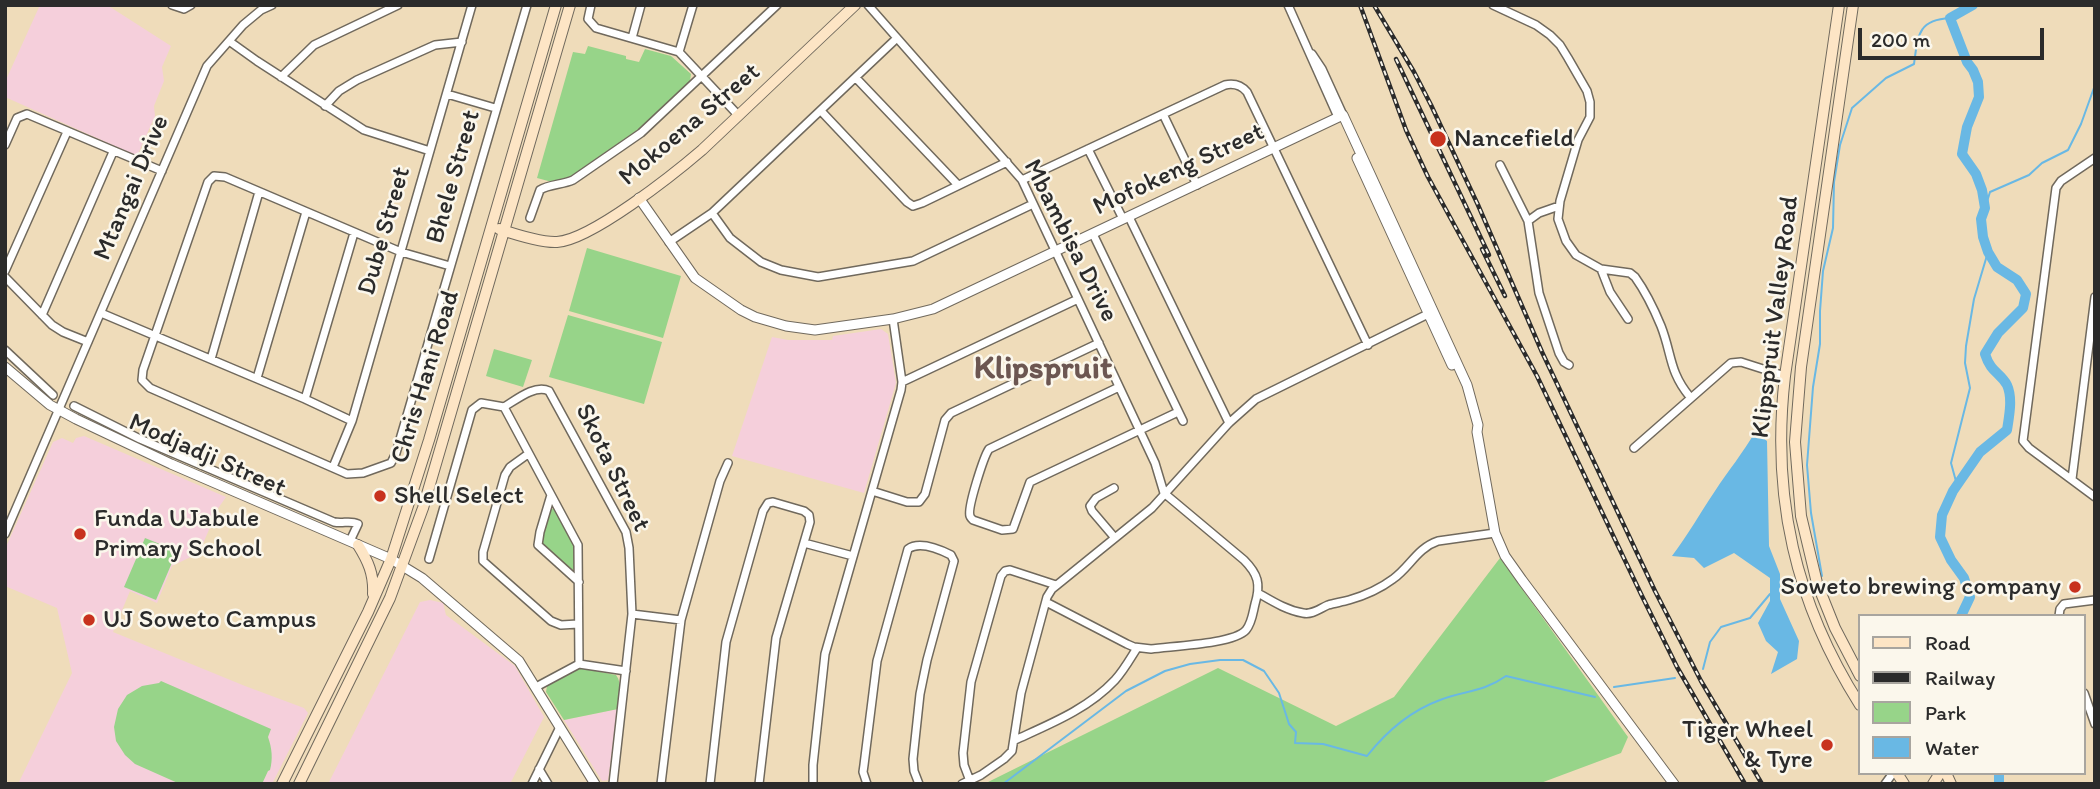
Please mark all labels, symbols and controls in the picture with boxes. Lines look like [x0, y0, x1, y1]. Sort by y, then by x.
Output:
scale bar [1862, 14, 2048, 58]
text: 200 m [1871, 27, 1930, 52]
street label: Mokoena Street [613, 57, 767, 193]
street label: Bhele Street [420, 107, 488, 247]
street label: Mtangai Drive [87, 111, 177, 265]
street label: Mofokeng Street [1089, 117, 1269, 223]
place label: Nancefield [1454, 123, 1575, 155]
marker: Nancefield [1428, 129, 1448, 149]
street label: Mbambisa Drive [1016, 155, 1124, 327]
street label: Dube Street [352, 163, 418, 299]
street label: Klipspruit Valley Road [1746, 194, 1806, 440]
street label: Chris Hani Road [385, 287, 467, 467]
district label: Klipspruit [974, 350, 1112, 390]
street label: Skota Street [568, 399, 656, 537]
street label: Modjadji Street [123, 407, 291, 505]
place label: Shell Select [394, 480, 524, 512]
marker: Shell Select [372, 488, 388, 504]
place label: Funda UJabule Primary School [94, 503, 262, 564]
marker: Funda UJabule Primary School [72, 526, 88, 542]
place label: Soweto brewing company [1781, 571, 2061, 603]
marker: Soweto brewing company [2067, 579, 2083, 595]
place label: UJ Soweto Campus [103, 604, 316, 636]
marker: UJ Soweto Campus [81, 612, 97, 628]
legend [1858, 614, 2086, 775]
text: Road [1925, 630, 1970, 655]
text: Railway [1925, 665, 1995, 690]
text: Park [1925, 700, 1966, 725]
place label: Tiger Wheel & Tyre [1682, 714, 1813, 776]
text: Water [1925, 735, 1979, 760]
marker: Tiger Wheel & Tyre [1819, 737, 1835, 753]

